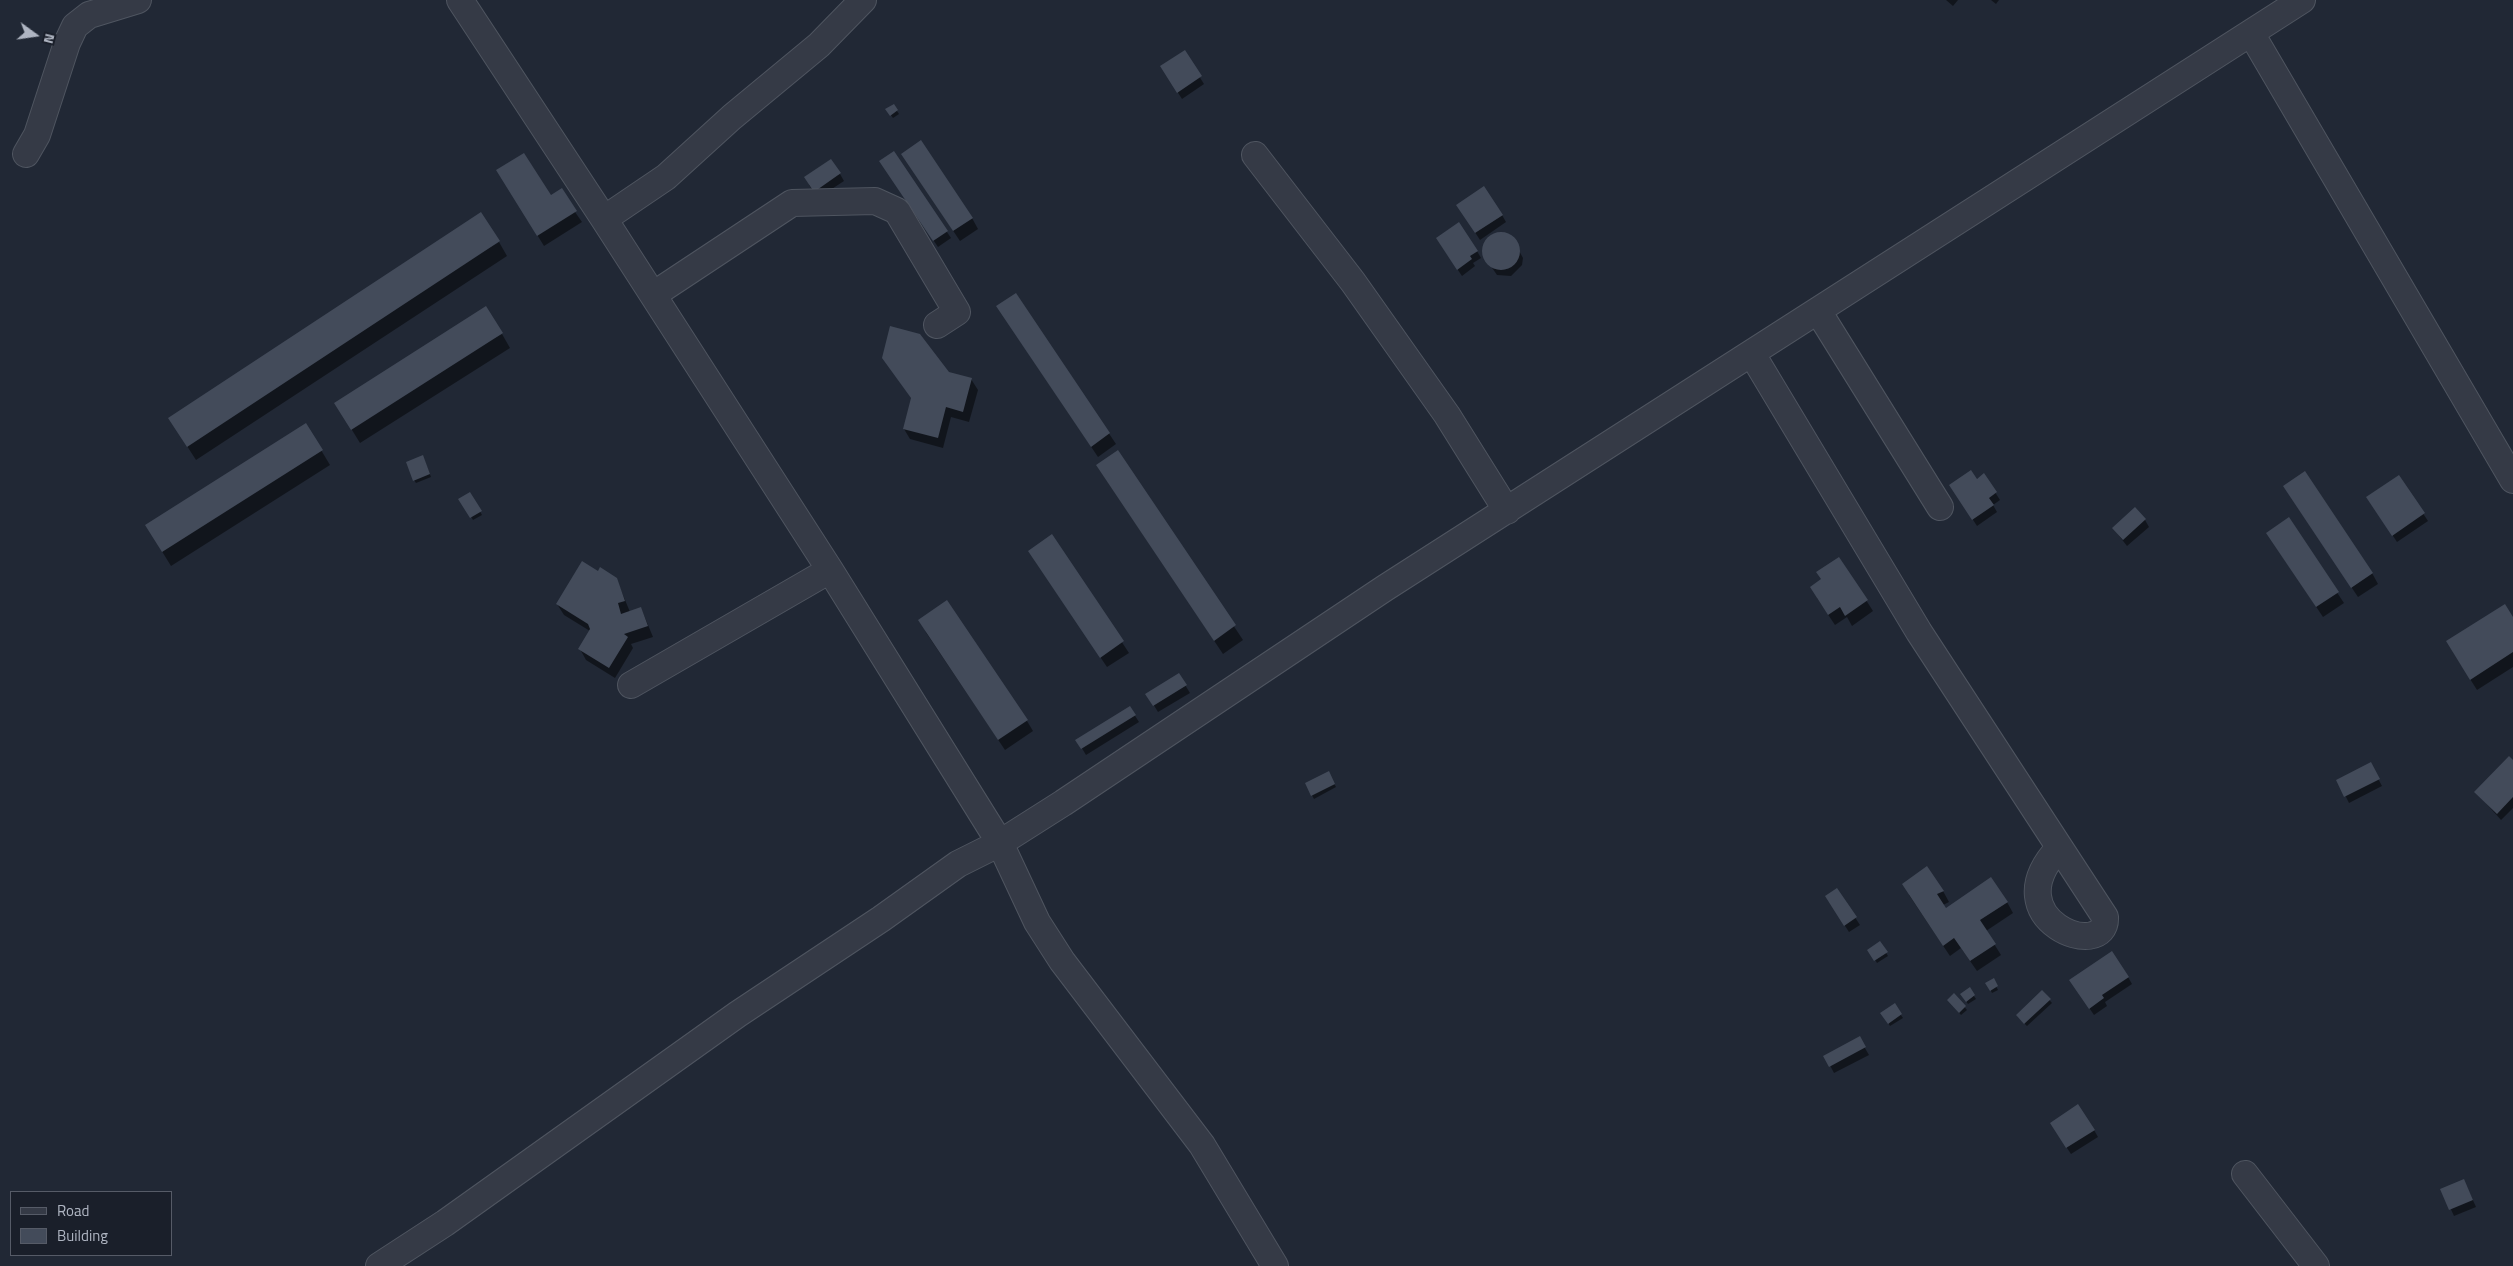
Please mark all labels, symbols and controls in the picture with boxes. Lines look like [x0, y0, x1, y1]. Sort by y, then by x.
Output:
north arrow [10, 10, 60, 60]
text: N [39, 31, 61, 46]
legend [10, 1191, 172, 1256]
text: Road [57, 1199, 89, 1222]
text: Building [57, 1224, 108, 1247]

